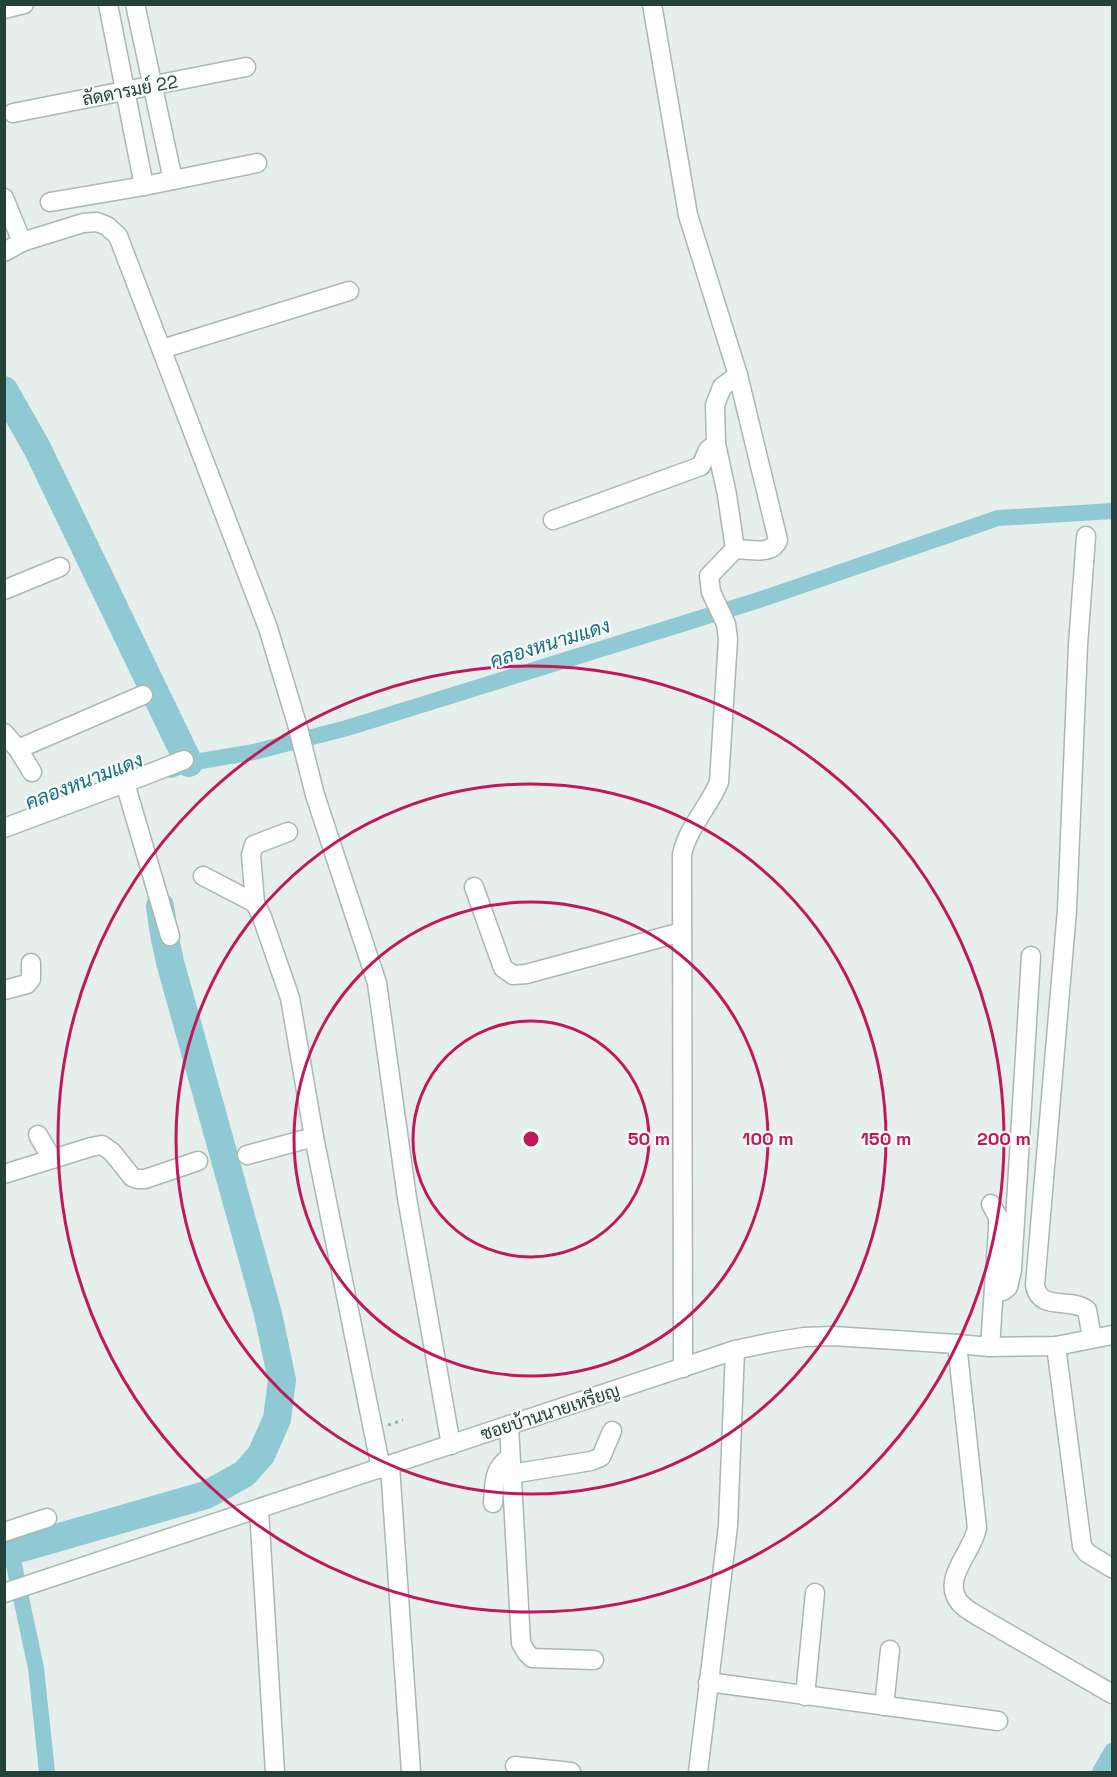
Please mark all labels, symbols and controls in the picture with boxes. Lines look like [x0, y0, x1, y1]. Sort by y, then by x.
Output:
street label: ลัดดารมย์ 22 [80, 68, 180, 111]
water label: คลองหนามแดง [487, 612, 613, 674]
water label: คลองหนามแดง [21, 747, 147, 815]
text: 50 m [628, 1127, 670, 1150]
text: 100 m [742, 1127, 794, 1150]
text: 150 m [861, 1127, 911, 1150]
text: 200 m [977, 1127, 1031, 1150]
centre of rings [521, 1129, 541, 1149]
street label: ซอยบ้านนายเหรียญ [477, 1378, 623, 1445]

